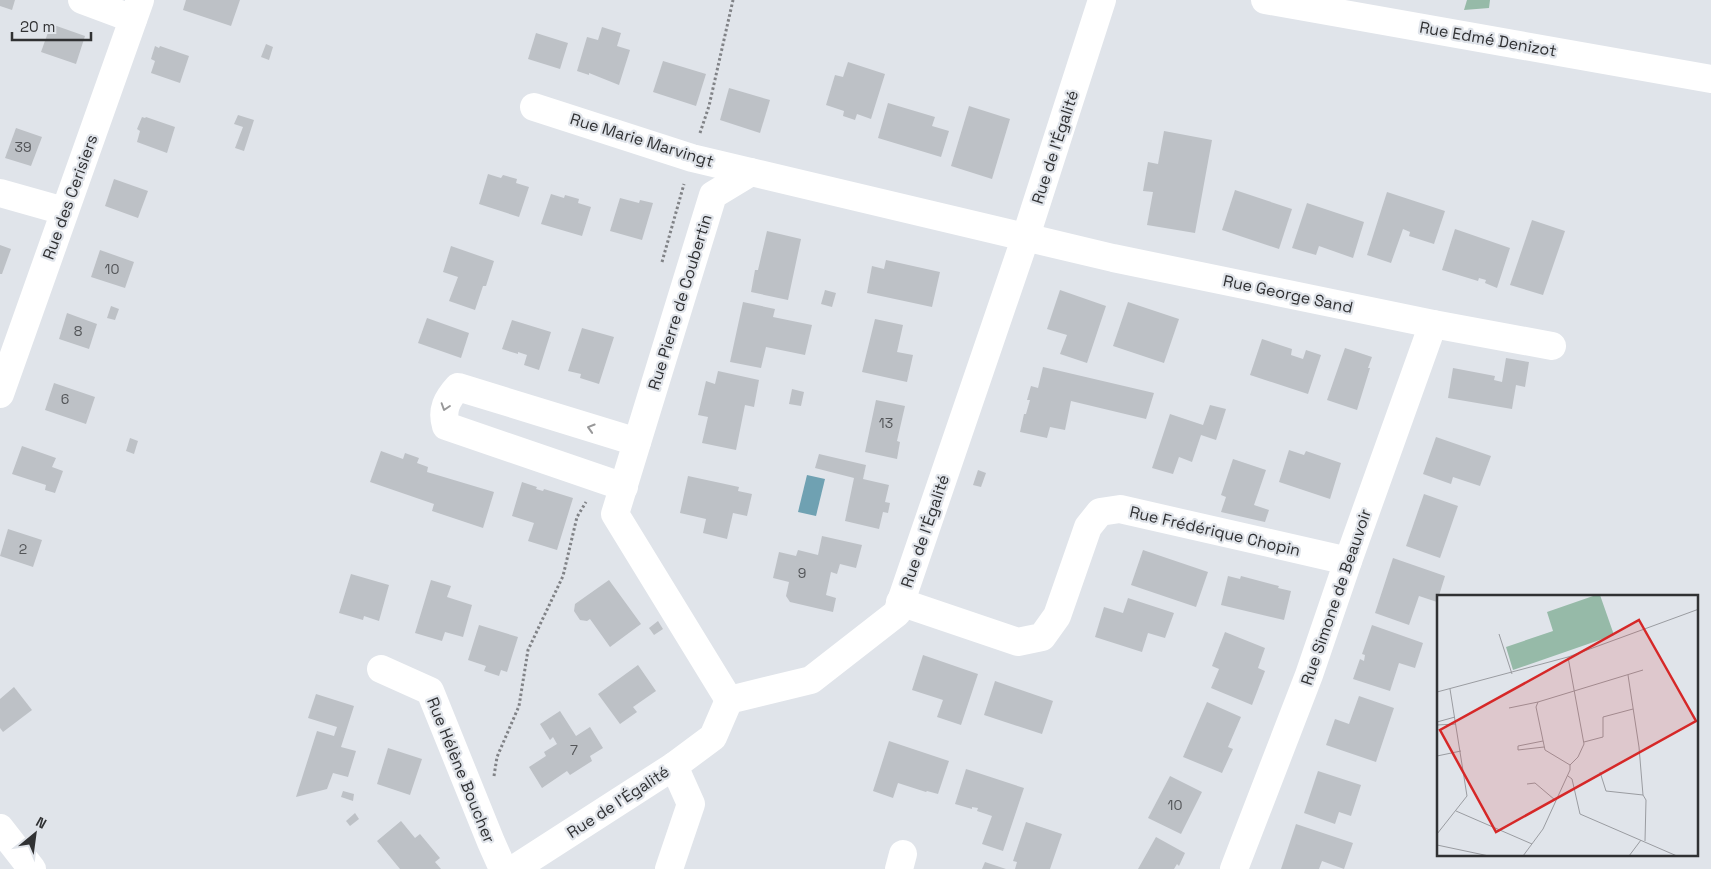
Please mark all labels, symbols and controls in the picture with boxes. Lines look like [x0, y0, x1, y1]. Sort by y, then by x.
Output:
scale bar [12, 10, 91, 42]
text: 20 m [20, 17, 55, 36]
street label: Rue Edmé Denizot [1418, 17, 1558, 61]
street label: Rue de l'Égalité [1027, 88, 1083, 206]
street label: Rue Marie Marvingt [568, 108, 716, 172]
street label: Rue des Cerisiers [38, 132, 102, 262]
house number: 39 [14, 138, 32, 156]
street label: Rue Pierre de Coubertin [643, 212, 717, 392]
house number: 10 [105, 260, 119, 278]
street label: Rue George Sand [1221, 270, 1355, 318]
house number: 8 [74, 322, 83, 340]
house number: 6 [61, 390, 69, 408]
one-way arrow [441, 402, 451, 411]
house number: 13 [879, 414, 893, 432]
one-way arrow [587, 424, 595, 434]
street label: Rue de l'Égalité [896, 472, 954, 590]
street label: Rue Frédérique Chopin [1128, 501, 1302, 561]
street label: Rue Simone de Beauvoir [1296, 506, 1376, 688]
house number: 2 [19, 540, 27, 558]
house number: 9 [798, 564, 806, 582]
inset map [1437, 595, 1698, 856]
street label: Rue Hélène Boucher [422, 694, 500, 846]
house number: 7 [570, 741, 578, 759]
street label: Rue de l'Égalité [563, 761, 673, 843]
house number: 10 [1168, 796, 1182, 814]
north arrow [10, 809, 60, 859]
text: N [33, 812, 50, 833]

